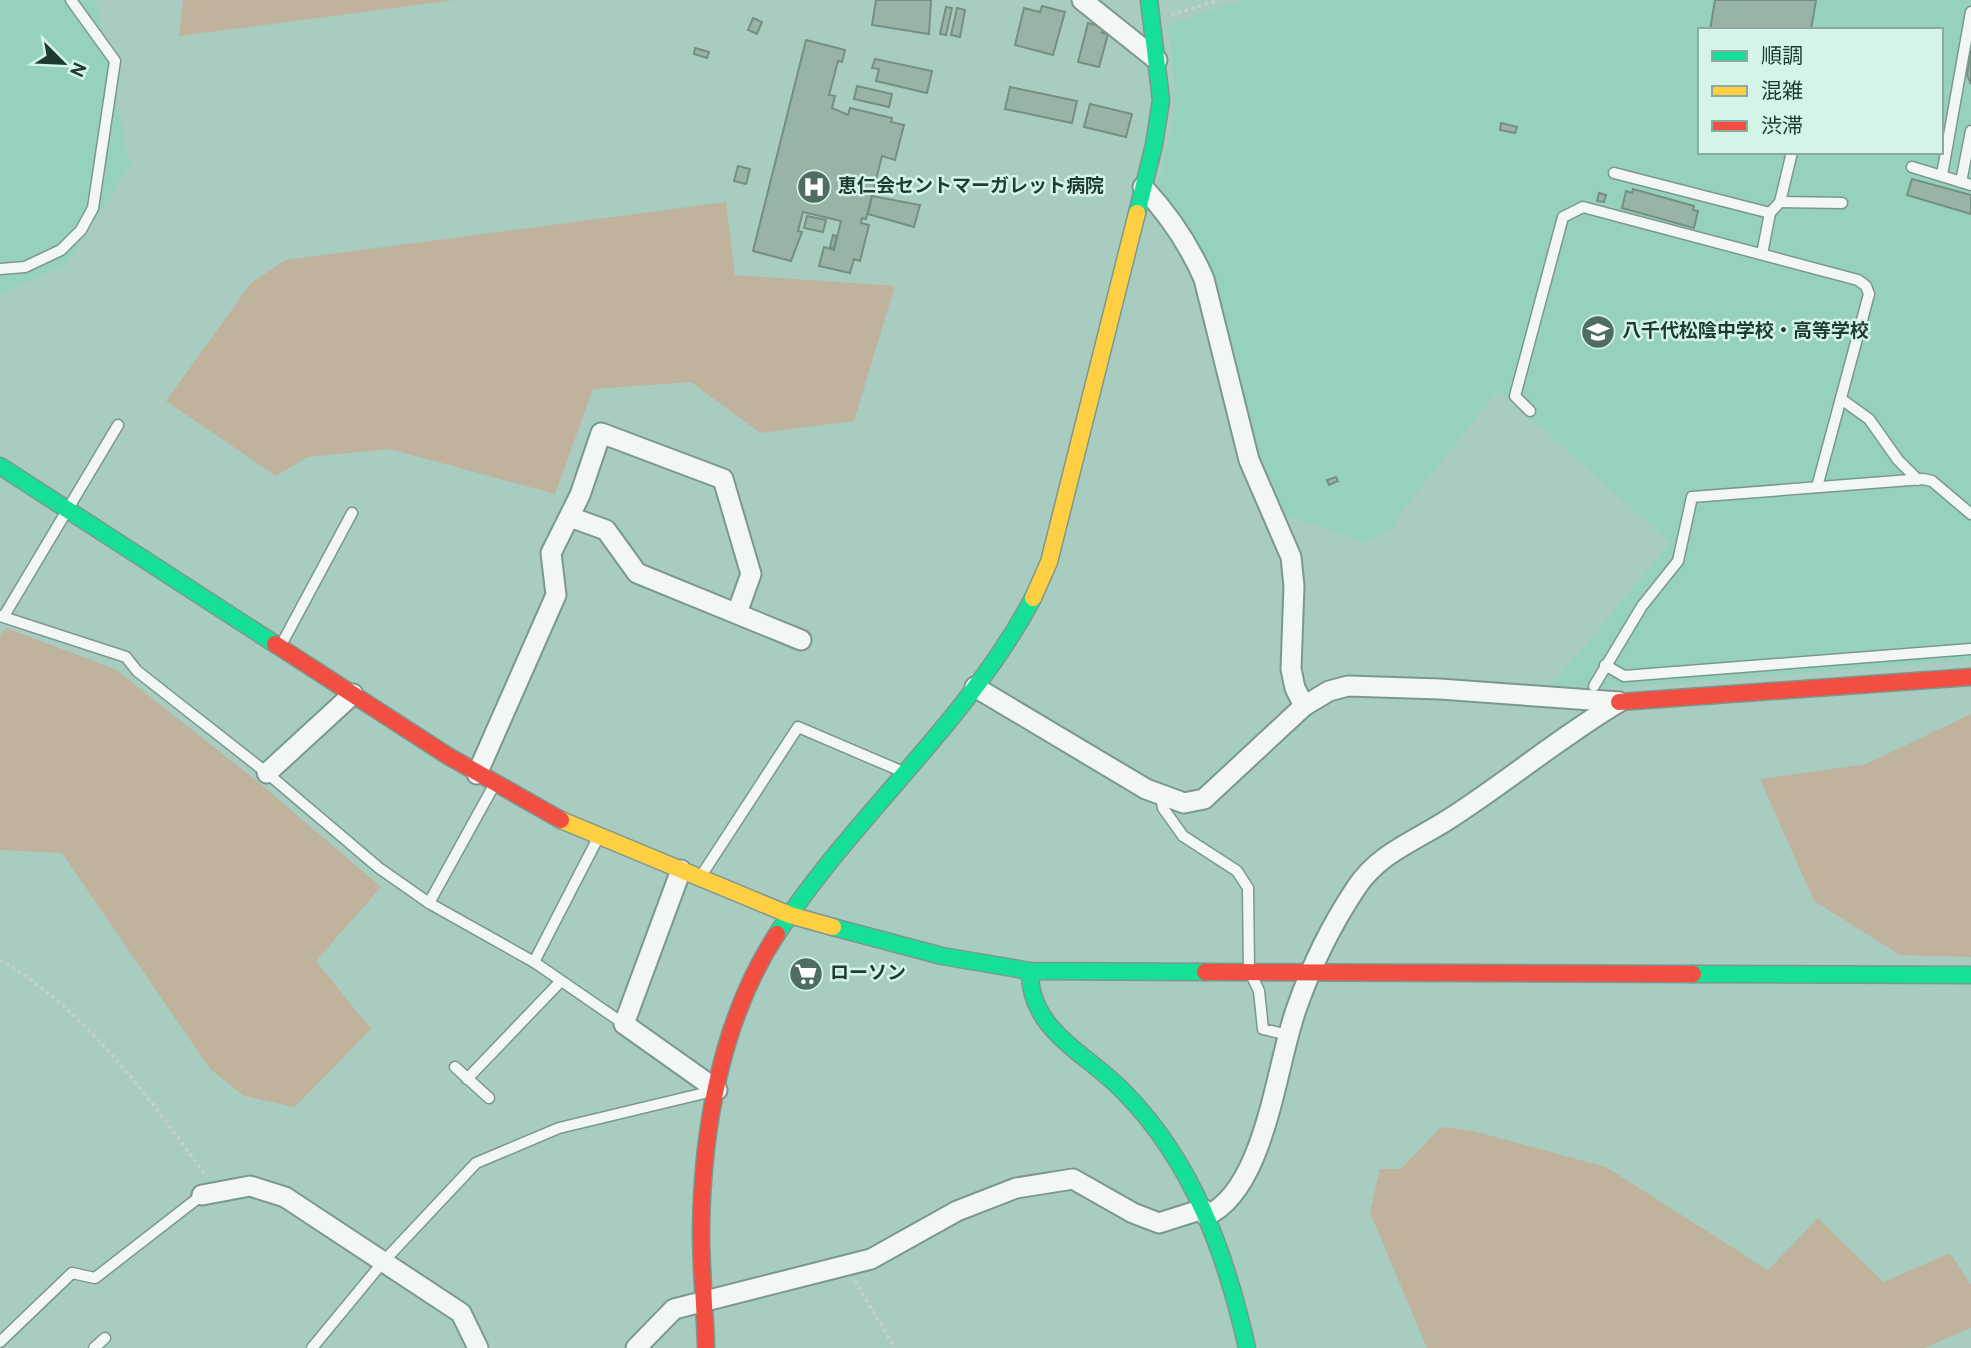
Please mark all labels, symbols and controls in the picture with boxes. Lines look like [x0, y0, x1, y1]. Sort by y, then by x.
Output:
north arrow [28, 28, 98, 98]
legend [1698, 28, 1943, 154]
text: 順調 [1761, 44, 1803, 71]
text: N [63, 58, 90, 80]
text: 混雑 [1761, 79, 1803, 106]
text: 渋滞 [1761, 114, 1803, 141]
hospital icon: 恵仁会セントマーガレット病院 [795, 168, 833, 206]
place label: 恵仁会セントマーガレット病院 [838, 175, 1104, 199]
school or university icon: 八千代松陰中学校・高等学校 [1579, 313, 1617, 351]
place label: 八千代松陰中学校・高等学校 [1622, 320, 1869, 344]
supermarket icon: ローソン [787, 955, 825, 993]
place label: ローソン [830, 962, 906, 986]

